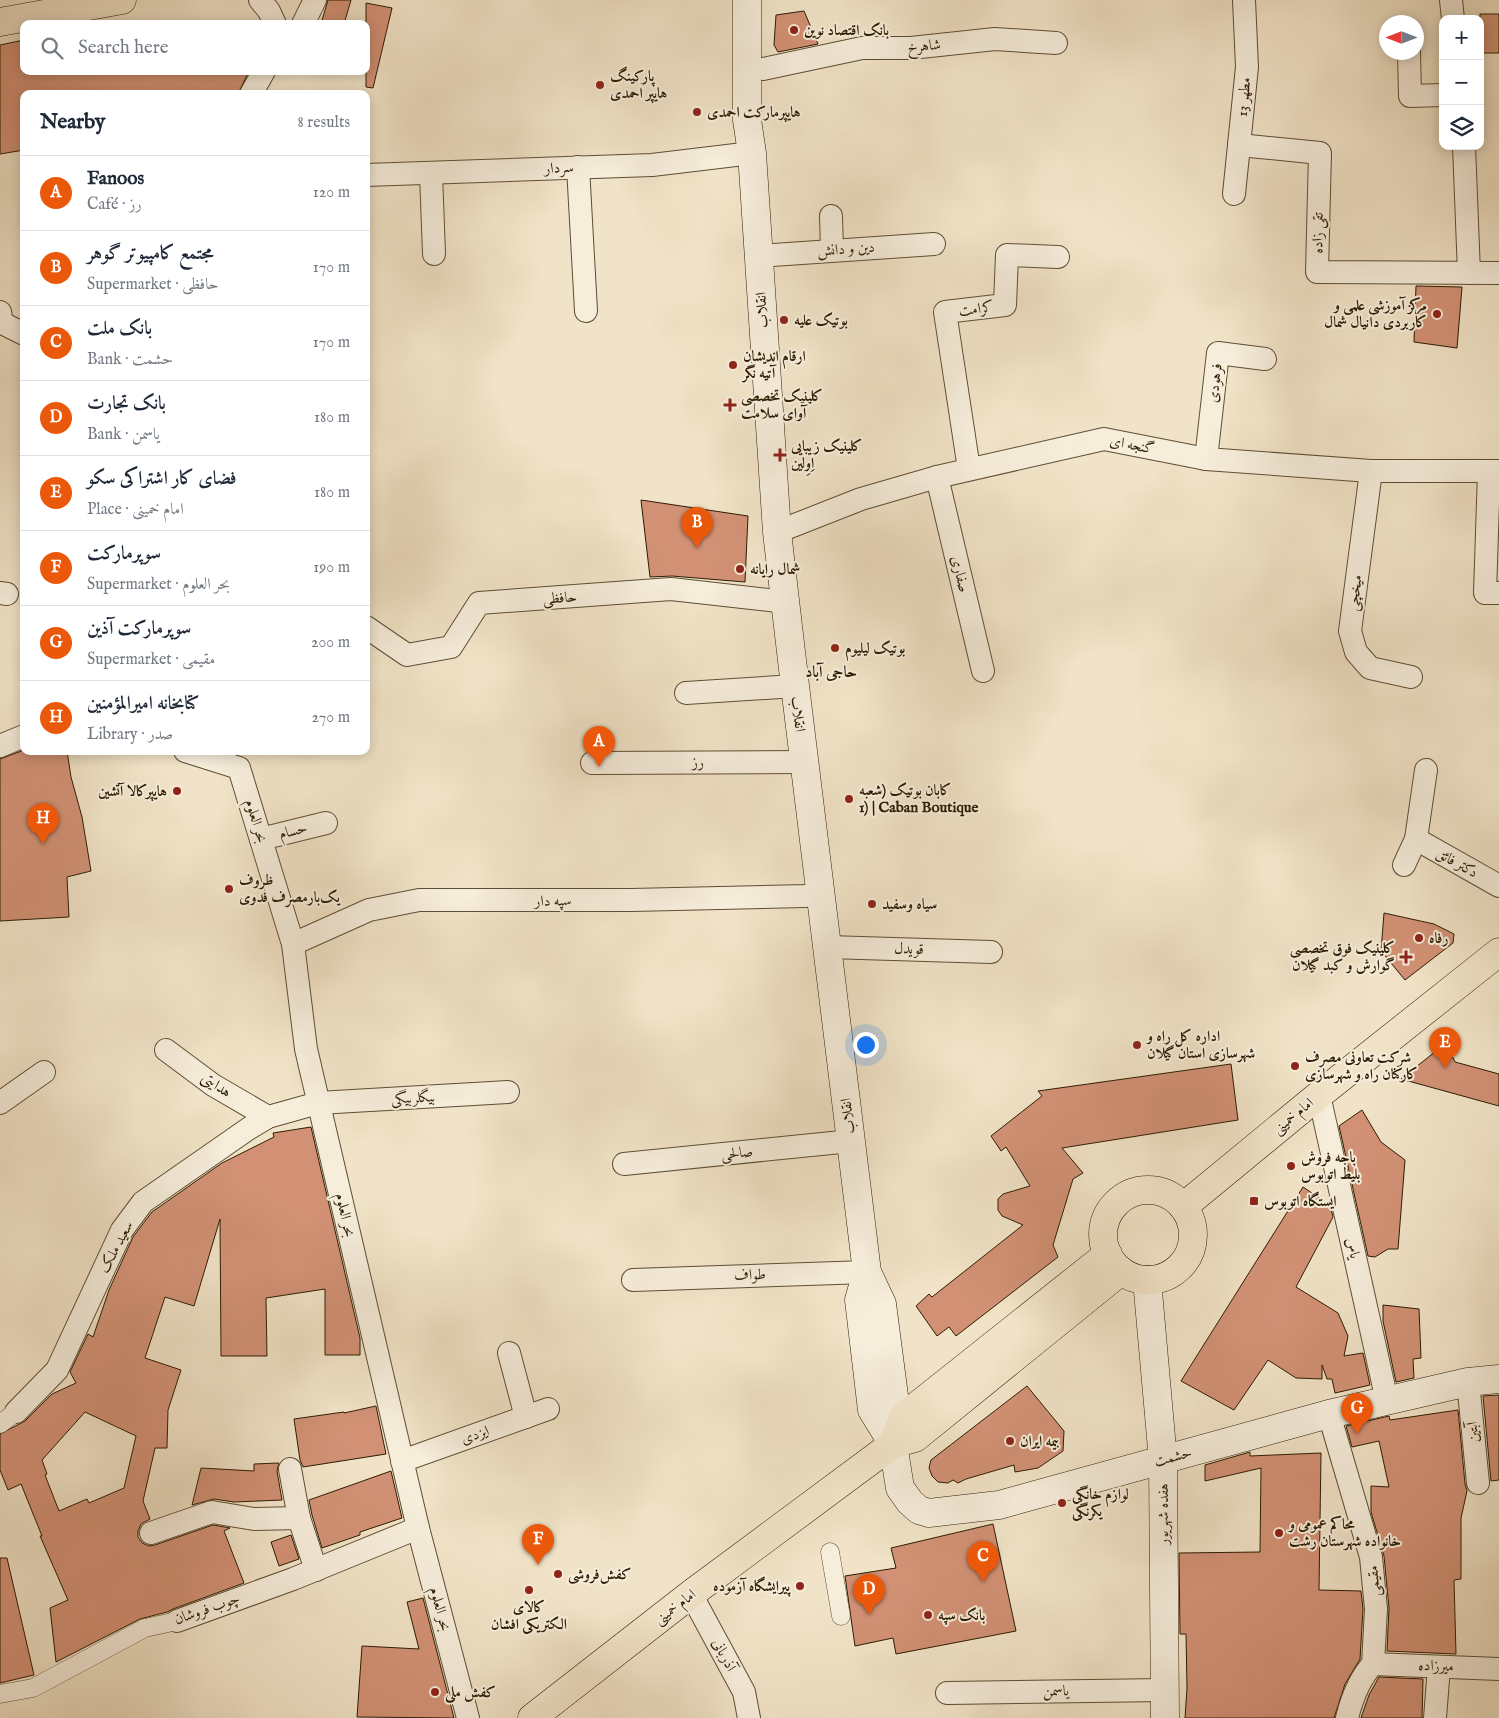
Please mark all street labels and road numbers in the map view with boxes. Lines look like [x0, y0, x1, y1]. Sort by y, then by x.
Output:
street label: شاهرخ [906, 35, 942, 60]
street label: مطهر 13 [1233, 76, 1255, 118]
street label: سردار [542, 158, 574, 178]
street label: تقی زاده [1308, 212, 1329, 254]
street label: دین و دانش [817, 238, 875, 260]
street label: انقلاب [751, 291, 773, 329]
street label: کرامت [957, 297, 995, 321]
street label: فرهودی [1203, 362, 1227, 404]
street label: گنجه ای [1108, 431, 1156, 459]
street label: صفاری [947, 554, 973, 594]
street label: میخچی [1343, 574, 1368, 612]
street label: حافظی [542, 587, 578, 610]
street label: انقلاب [786, 695, 810, 733]
street label: رز [690, 753, 704, 772]
street label: بحر العلوم [237, 797, 272, 846]
street label: حسام [277, 818, 310, 847]
street label: دکتر فائق [1433, 844, 1481, 882]
street label: سپه دار [532, 891, 572, 911]
street label: قویدل [894, 939, 924, 959]
street label: هدایتی [197, 1068, 235, 1102]
street label: بیگلربیگی [390, 1086, 436, 1110]
street label: امام خمینی [1268, 1093, 1320, 1141]
street label: انقلاب [836, 1097, 860, 1135]
street label: صالحی [720, 1142, 754, 1165]
street label: بحر العلوم [328, 1191, 359, 1240]
street label: سعید ملک [94, 1218, 138, 1276]
street label: یاس [1341, 1236, 1365, 1262]
street label: طواف [734, 1265, 766, 1285]
street label: آبتین [1462, 1419, 1484, 1443]
street label: ایزدی [458, 1421, 492, 1449]
street label: حشمت [1152, 1443, 1194, 1471]
street label: هفده شهریور [1154, 1483, 1173, 1547]
street label: مقیمی [1363, 1565, 1386, 1597]
street label: بحر العلوم [422, 1585, 455, 1634]
street label: امام خمینی [650, 1585, 702, 1631]
street label: چوب فروشان [172, 1589, 242, 1629]
street label: آذربانی [708, 1635, 741, 1676]
street label: میرزاده [1418, 1656, 1454, 1676]
street label: یاسمن [1043, 1681, 1070, 1701]

